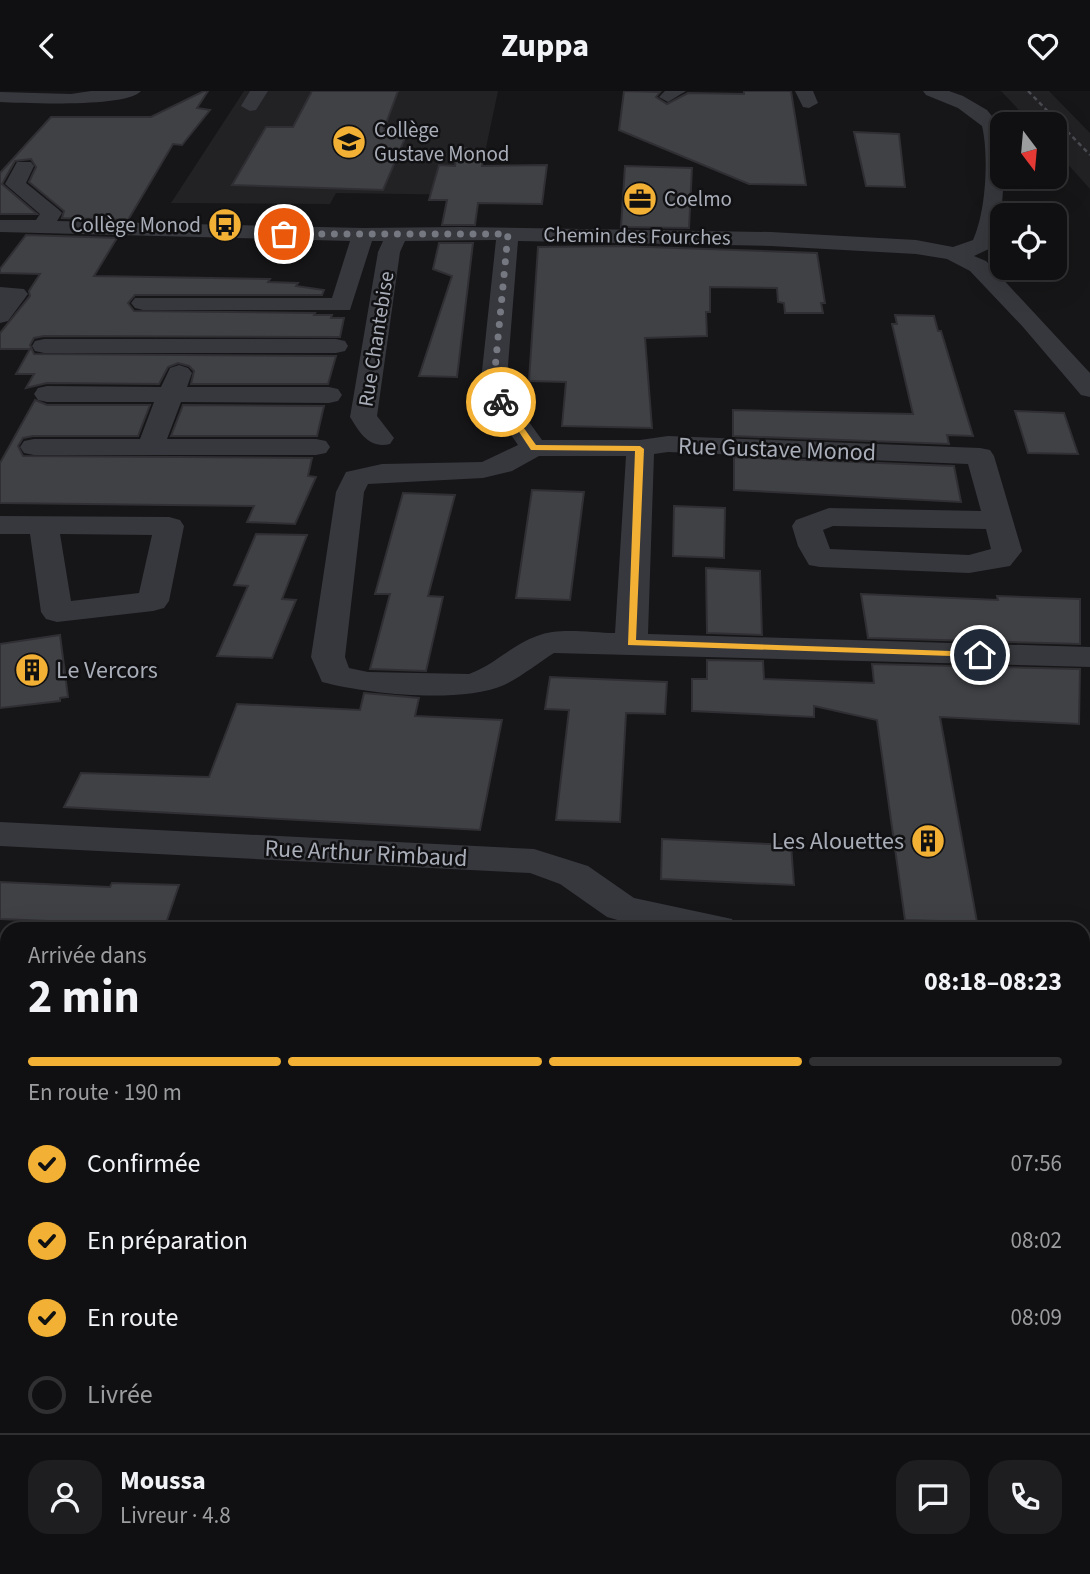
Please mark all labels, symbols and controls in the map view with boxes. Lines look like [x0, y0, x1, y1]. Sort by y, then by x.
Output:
text: Zuppa [501, 23, 589, 69]
icon: back [28, 27, 66, 65]
icon: heart [1024, 27, 1062, 65]
north arrow [990, 112, 1068, 189]
map controls [990, 112, 1067, 280]
place label: Collège Gustave Monod [374, 115, 510, 169]
school or university icon: Collège Gustave Monod [330, 123, 368, 161]
office icon: Coelmo [621, 180, 659, 218]
place label: Coelmo [664, 184, 732, 214]
button: locate [990, 203, 1067, 280]
pin [254, 204, 314, 264]
bus stop icon: Collège Monod [206, 206, 244, 244]
place label: Collège Monod [71, 210, 201, 240]
icon: bag [265, 215, 303, 253]
street label: Chemin des Fourches [543, 219, 731, 253]
street label: Rue Chantebise [350, 269, 402, 409]
courier [466, 367, 536, 437]
icon: bike [482, 383, 520, 421]
street label: Rue Gustave Monod [677, 429, 877, 470]
pin [950, 625, 1010, 685]
icon: home [961, 636, 999, 674]
building icon: Le Vercors [13, 651, 51, 689]
place label: Le Vercors [56, 653, 158, 688]
building icon: Les Alouettes [909, 822, 947, 860]
place label: Les Alouettes [772, 824, 904, 859]
street label: Rue Arthur Rimbaud [264, 831, 468, 876]
text: Arrivée dans [28, 939, 147, 972]
text: 08:18–08:23 [924, 963, 1062, 1000]
text: 2 min [28, 965, 140, 1030]
text: En route · 190 m [28, 1076, 182, 1109]
icon: check [28, 1145, 66, 1183]
text: Confirmée [87, 1145, 201, 1182]
text: 07:56 [1011, 1147, 1062, 1180]
icon: check [28, 1222, 66, 1260]
text: En préparation [87, 1222, 248, 1259]
text: 08:02 [1011, 1224, 1062, 1257]
icon: check [28, 1299, 66, 1337]
text: En route [87, 1299, 178, 1336]
text: 08:09 [1011, 1301, 1062, 1334]
text: Livrée [87, 1376, 153, 1413]
button: person [28, 1460, 102, 1534]
button: chat [896, 1460, 970, 1534]
button: phone [988, 1460, 1062, 1534]
text: Moussa [120, 1462, 206, 1499]
text: Livreur · 4.8 [120, 1499, 231, 1532]

